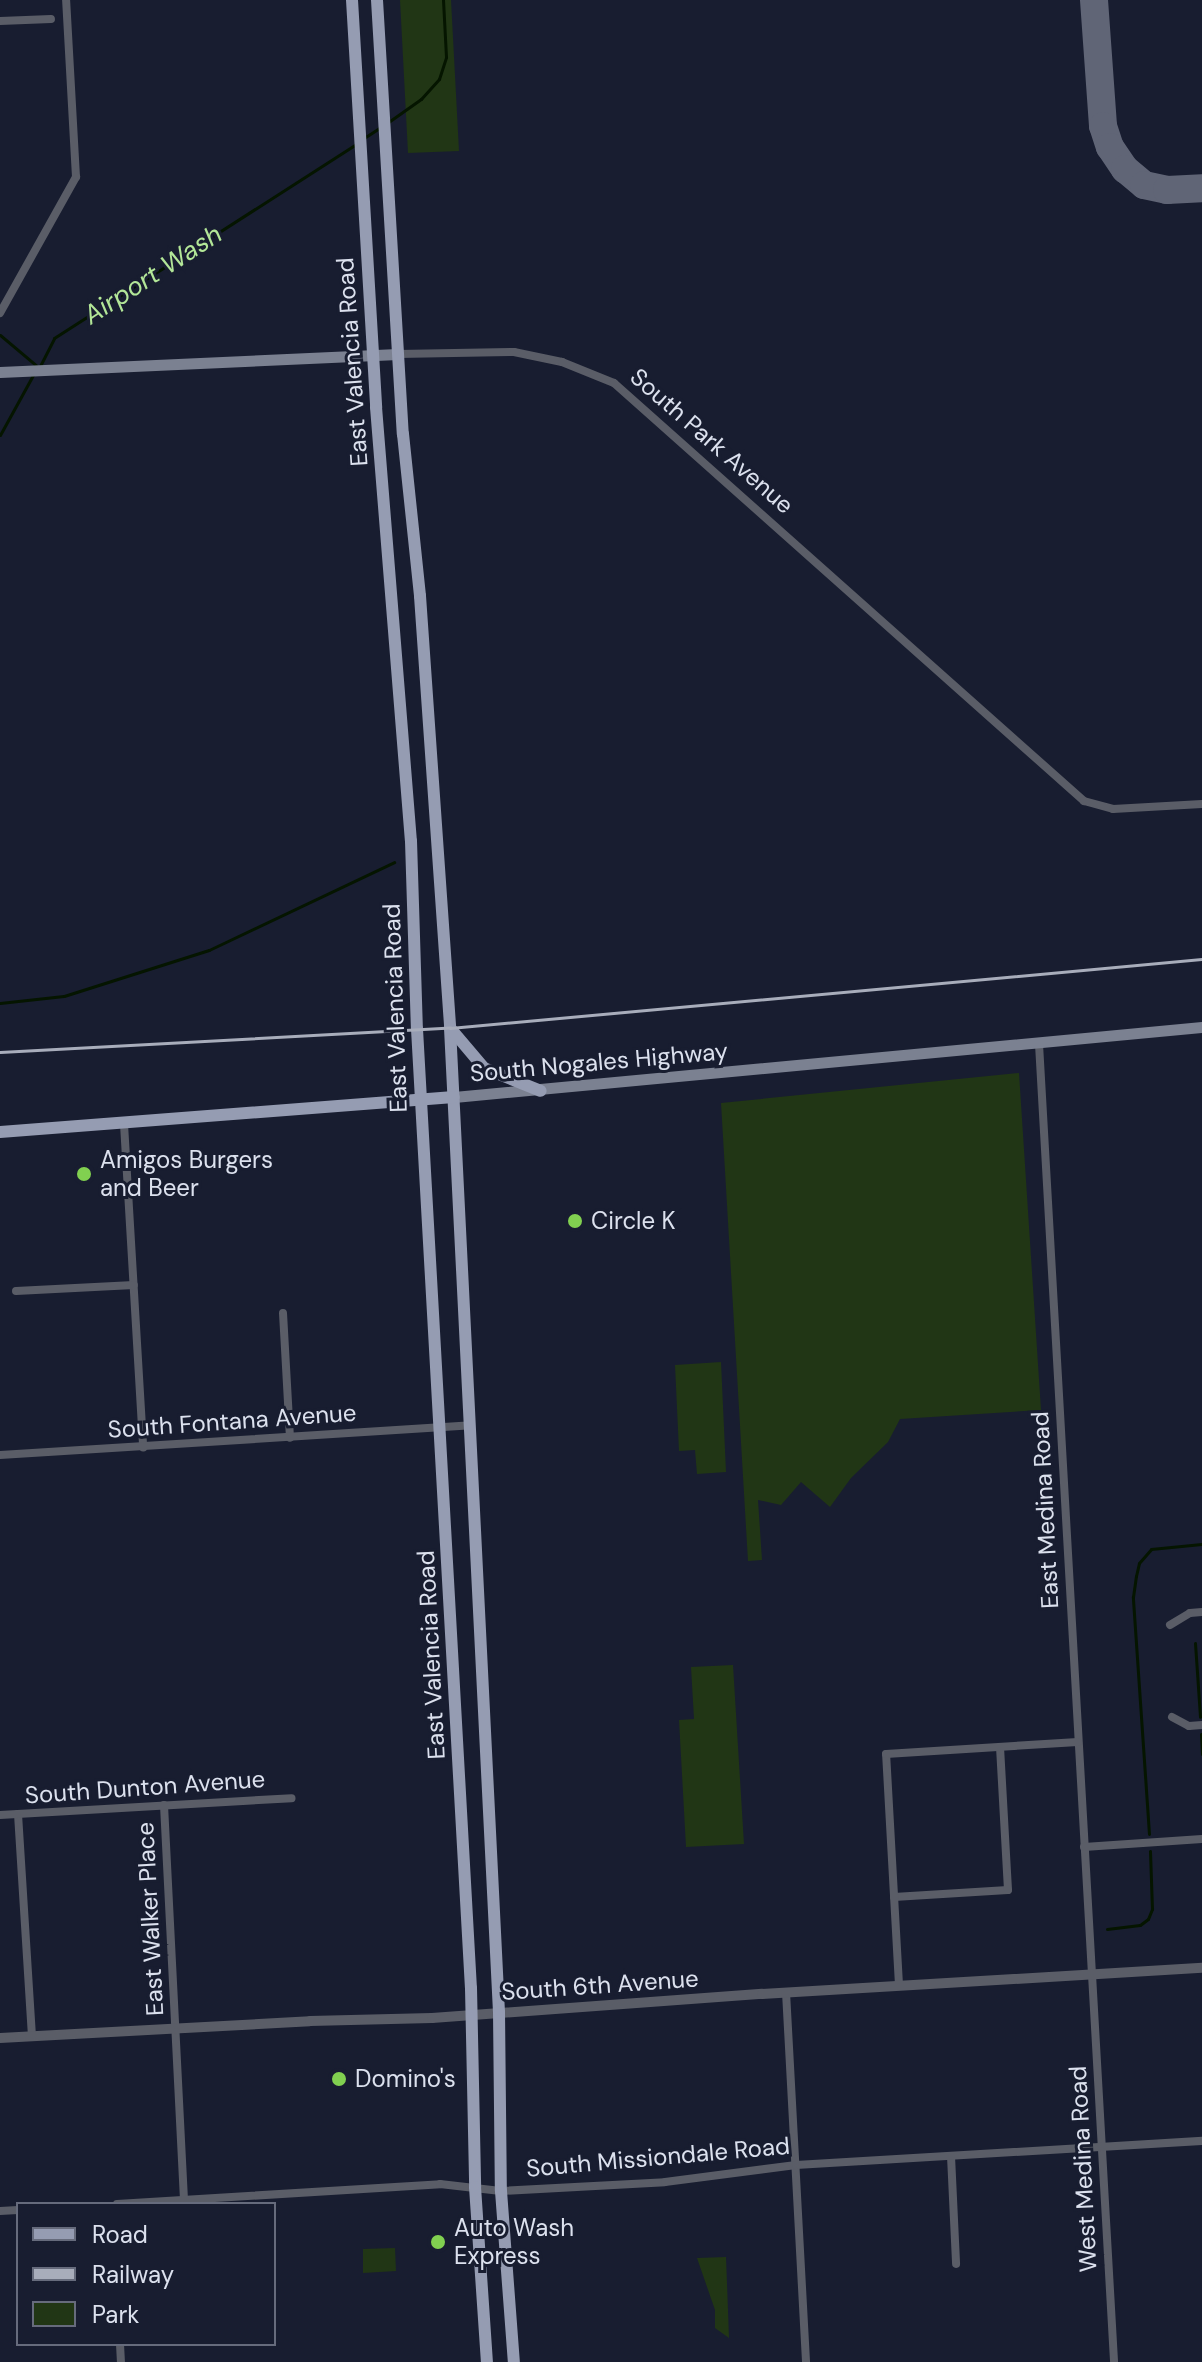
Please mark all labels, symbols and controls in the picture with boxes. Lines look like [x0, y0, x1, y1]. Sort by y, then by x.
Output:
water label: Airport Wash [78, 219, 228, 331]
street label: East Valencia Road [330, 257, 374, 467]
street label: South Park Avenue [625, 362, 799, 520]
street label: East Valencia Road [377, 903, 413, 1113]
street label: South Nogales Highway [469, 1036, 729, 1088]
place label: Amigos Burgers and Beer [100, 1146, 273, 1202]
marker: Amigos Burgers and Beer [75, 1165, 93, 1183]
place label: Circle K [591, 1207, 676, 1235]
marker: Circle K [566, 1212, 584, 1230]
street label: South Fontana Avenue [107, 1398, 357, 1444]
street label: East Medina Road [1025, 1411, 1065, 1609]
street label: East Valencia Road [411, 1550, 451, 1760]
street label: South Dunton Avenue [24, 1764, 266, 1810]
street label: East Walker Place [131, 1821, 169, 2017]
street label: South 6th Avenue [500, 1964, 700, 2006]
place label: Domino's [355, 2065, 456, 2093]
street label: West Medina Road [1063, 2065, 1103, 2273]
marker: Domino's [330, 2070, 348, 2088]
street label: South Missiondale Road [525, 2131, 791, 2183]
legend [16, 2202, 276, 2346]
place label: Auto Wash Express [454, 2214, 574, 2270]
text: Road [92, 2219, 148, 2250]
marker: Auto Wash Express [429, 2233, 447, 2251]
text: Railway [92, 2259, 174, 2290]
text: Park [92, 2299, 139, 2330]

